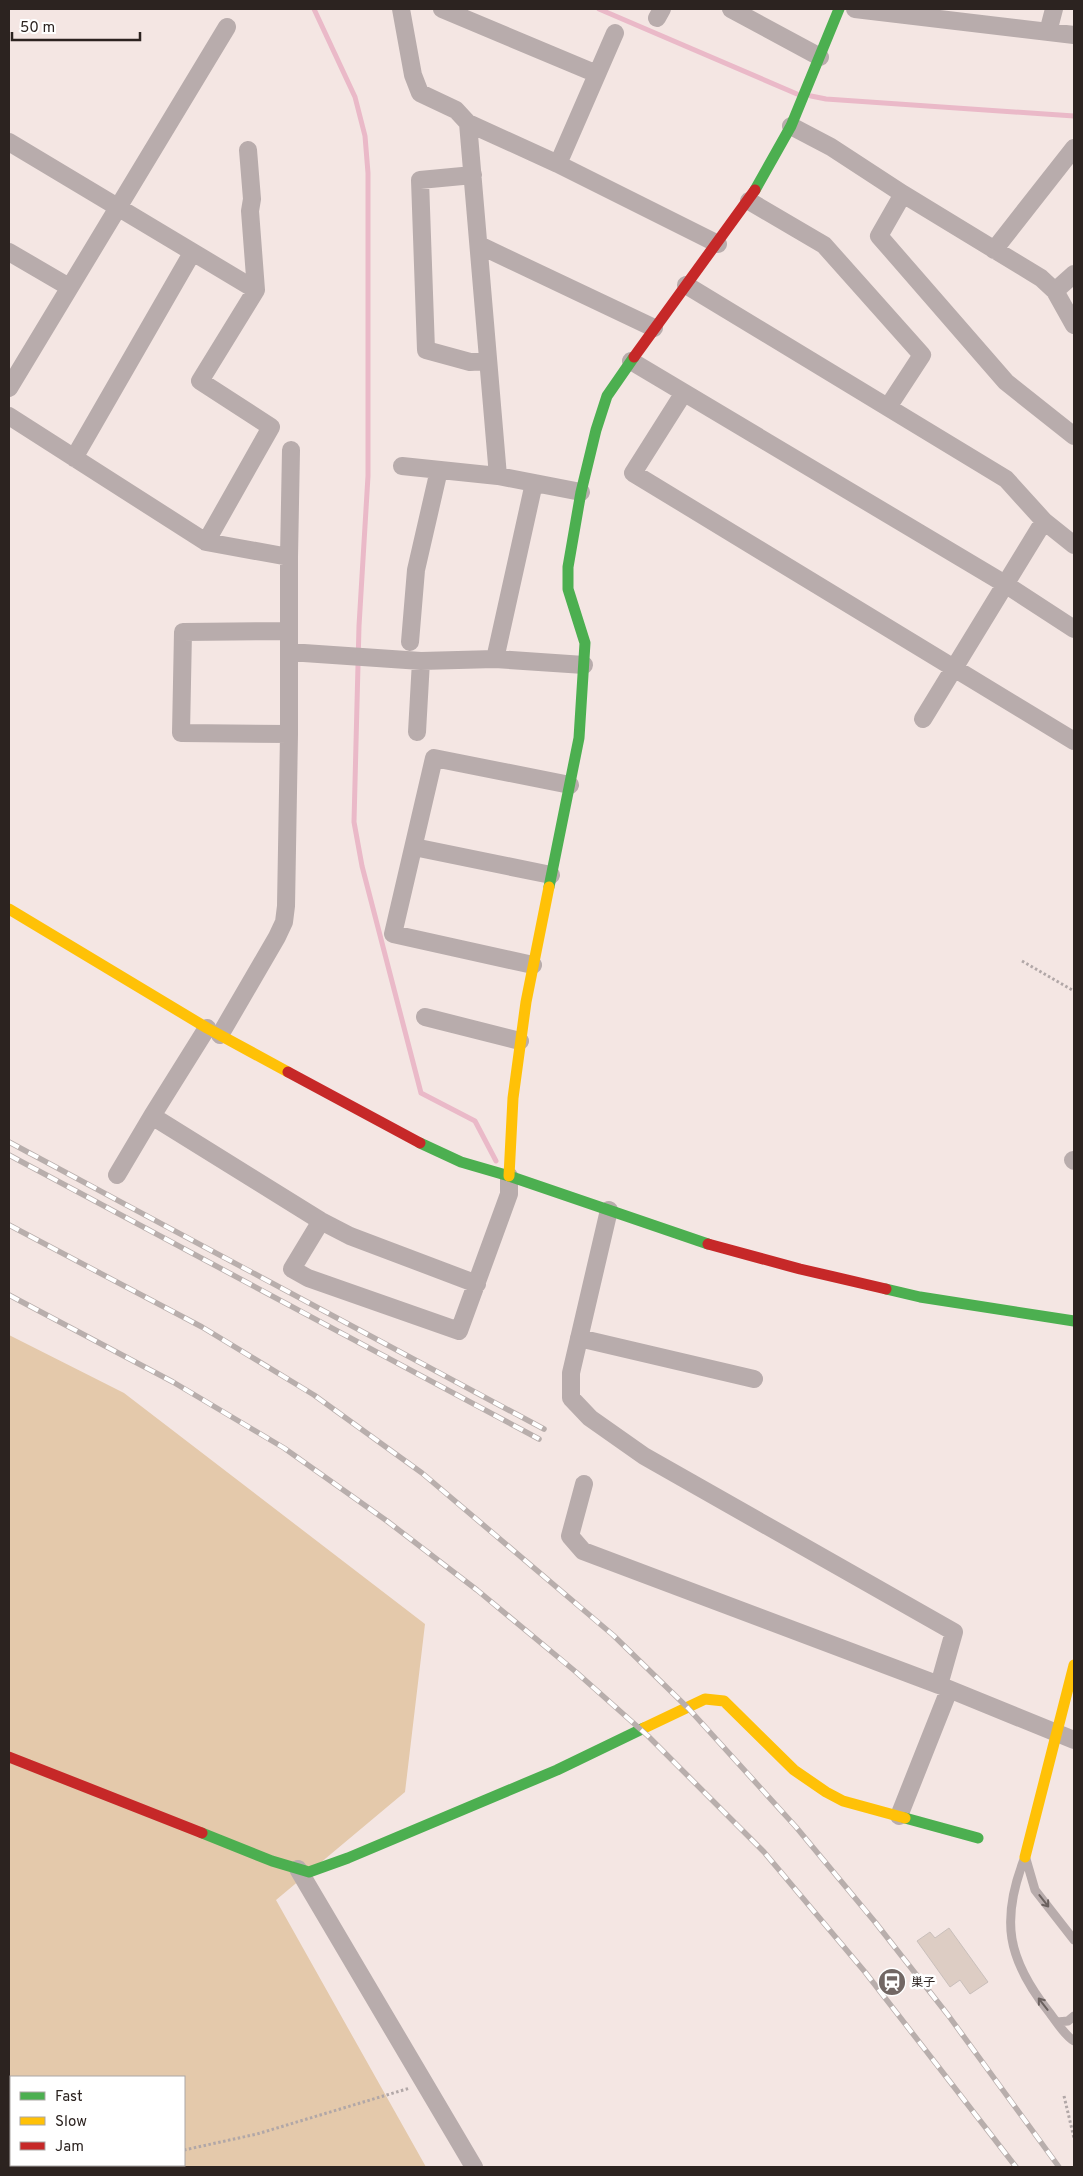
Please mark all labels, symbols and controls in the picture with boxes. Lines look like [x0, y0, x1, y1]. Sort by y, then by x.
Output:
scale bar [12, 10, 140, 42]
text: 50 m [20, 19, 55, 38]
one-way arrow [1038, 1894, 1049, 1907]
station icon: 巣子 [877, 1967, 907, 1997]
place label: 巣子 [911, 1975, 935, 1991]
one-way arrow [1037, 1998, 1048, 2011]
legend [10, 2076, 185, 2166]
text: Fast [55, 2088, 83, 2107]
text: Slow [55, 2113, 87, 2132]
text: Jam [55, 2138, 84, 2157]

